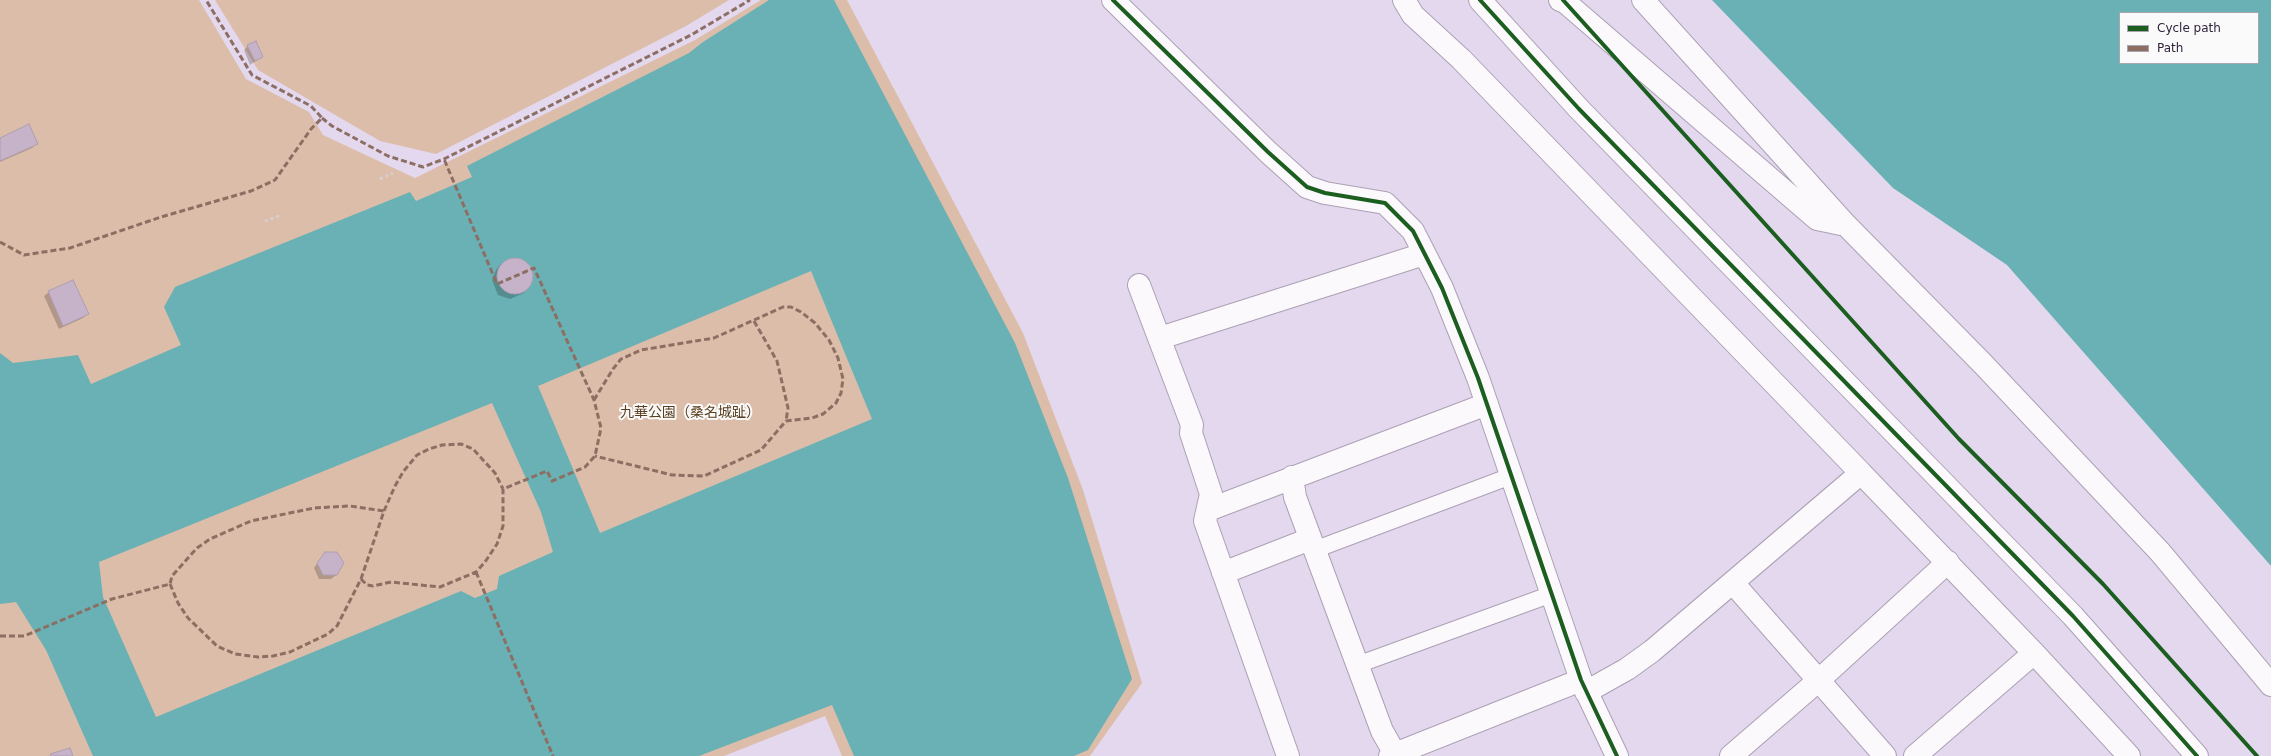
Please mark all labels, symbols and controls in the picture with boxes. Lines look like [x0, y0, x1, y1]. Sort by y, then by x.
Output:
legend [2119, 12, 2259, 64]
text: Cycle path [2157, 21, 2221, 35]
text: Path [2157, 41, 2183, 55]
park label: 九華公園（桑名城趾） [620, 405, 760, 421]

